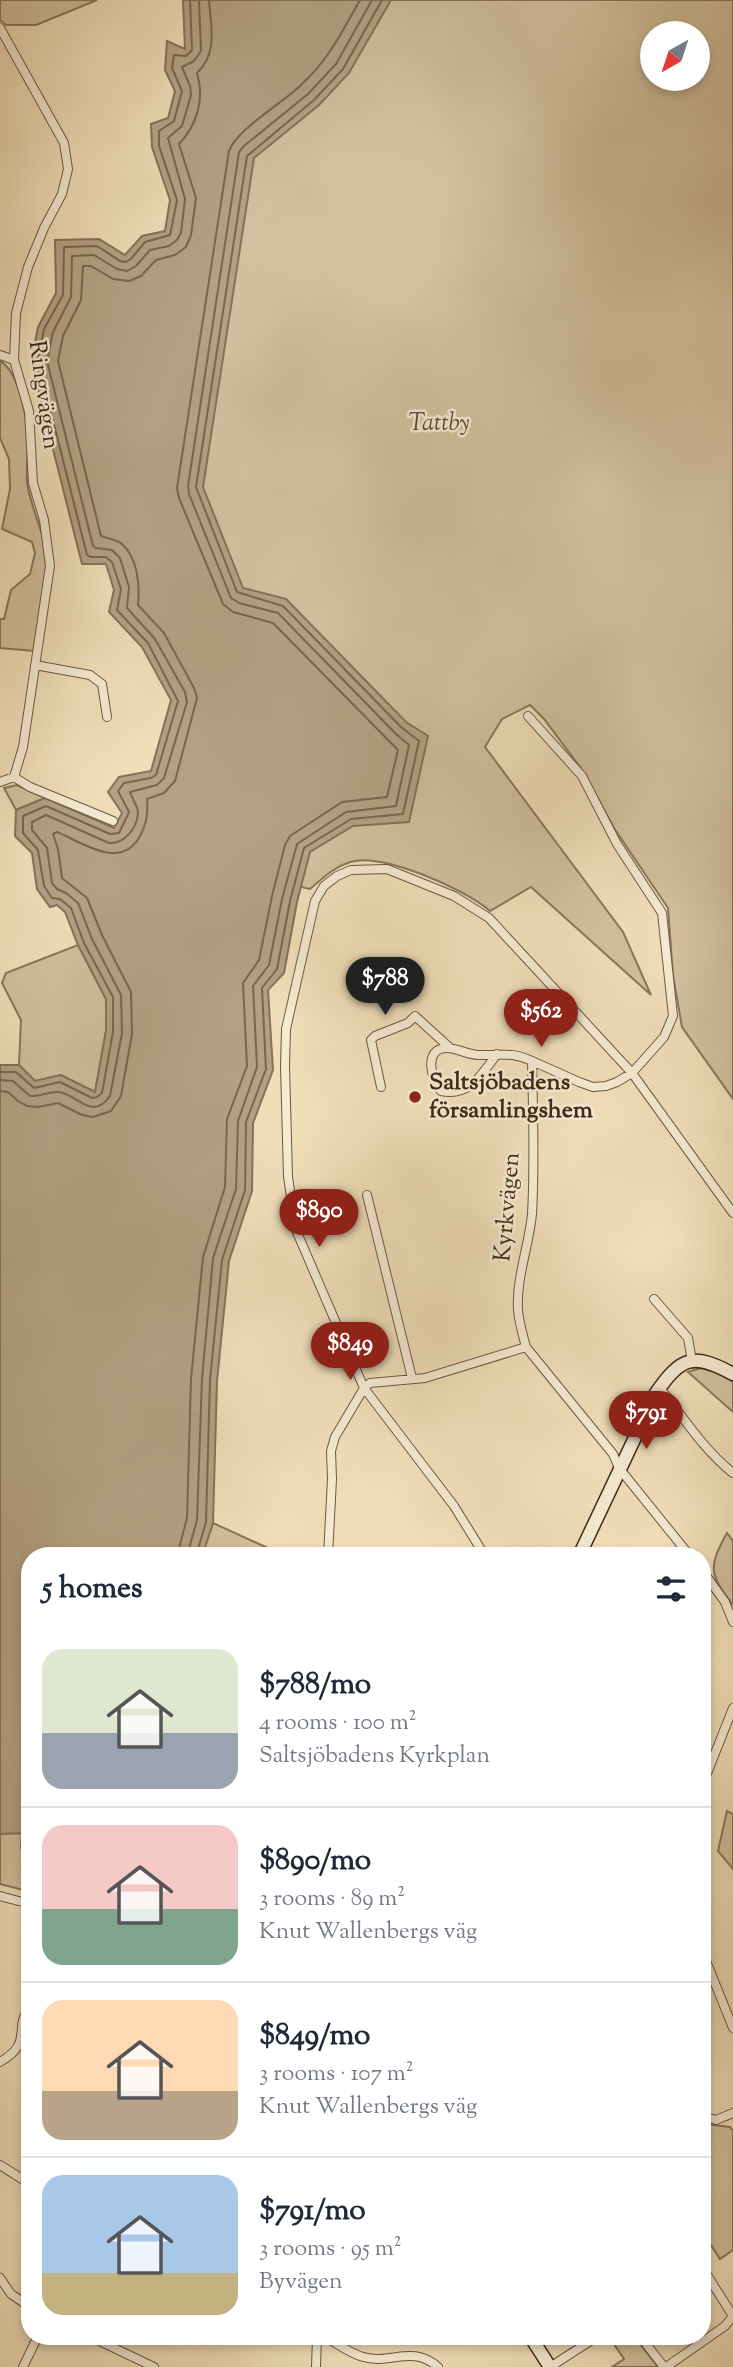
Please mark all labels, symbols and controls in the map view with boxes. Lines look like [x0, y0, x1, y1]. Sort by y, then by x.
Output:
north arrow [640, 21, 710, 91]
map controls [640, 21, 710, 91]
street label: Ringvägen [19, 338, 67, 452]
park label: Tattby [408, 407, 470, 441]
pin: $788 [344, 958, 426, 1017]
text: $788 [362, 963, 408, 996]
pin: $562 [500, 990, 582, 1049]
text: $562 [520, 995, 562, 1028]
place label: Saltsjöbadens församlingshem [429, 1066, 593, 1128]
marker: Saltsjöbadens församlingshem [407, 1089, 423, 1105]
street label: Kyrkvägen [486, 1151, 530, 1263]
pin: $890 [278, 1190, 360, 1249]
text: $890 [295, 1195, 343, 1228]
pin: $849 [309, 1322, 391, 1382]
text: $849 [327, 1328, 373, 1361]
pin: $791 [605, 1392, 687, 1451]
text: $791 [625, 1397, 667, 1430]
text: 5 homes [42, 1568, 143, 1611]
icon: filters [652, 1570, 690, 1608]
text: $788/mo [259, 1664, 371, 1707]
icon: home [98, 1677, 182, 1761]
text: 4 rooms · 100 m² [259, 1707, 417, 1740]
text: Saltsjöbadens Kyrkplan [259, 1740, 490, 1773]
text: $890/mo [259, 1840, 371, 1883]
icon: home [98, 1853, 182, 1937]
text: 3 rooms · 89 m² [259, 1883, 405, 1916]
text: Knut Wallenbergs väg [259, 1916, 477, 1949]
text: $849/mo [259, 2015, 370, 2058]
icon: home [98, 2028, 182, 2112]
text: 3 rooms · 107 m² [259, 2058, 414, 2091]
text: Knut Wallenbergs väg [259, 2091, 477, 2124]
text: $791/mo [259, 2190, 366, 2233]
icon: home [98, 2203, 182, 2287]
text: 3 rooms · 95 m² [259, 2233, 402, 2266]
text: Byvägen [259, 2266, 343, 2299]

